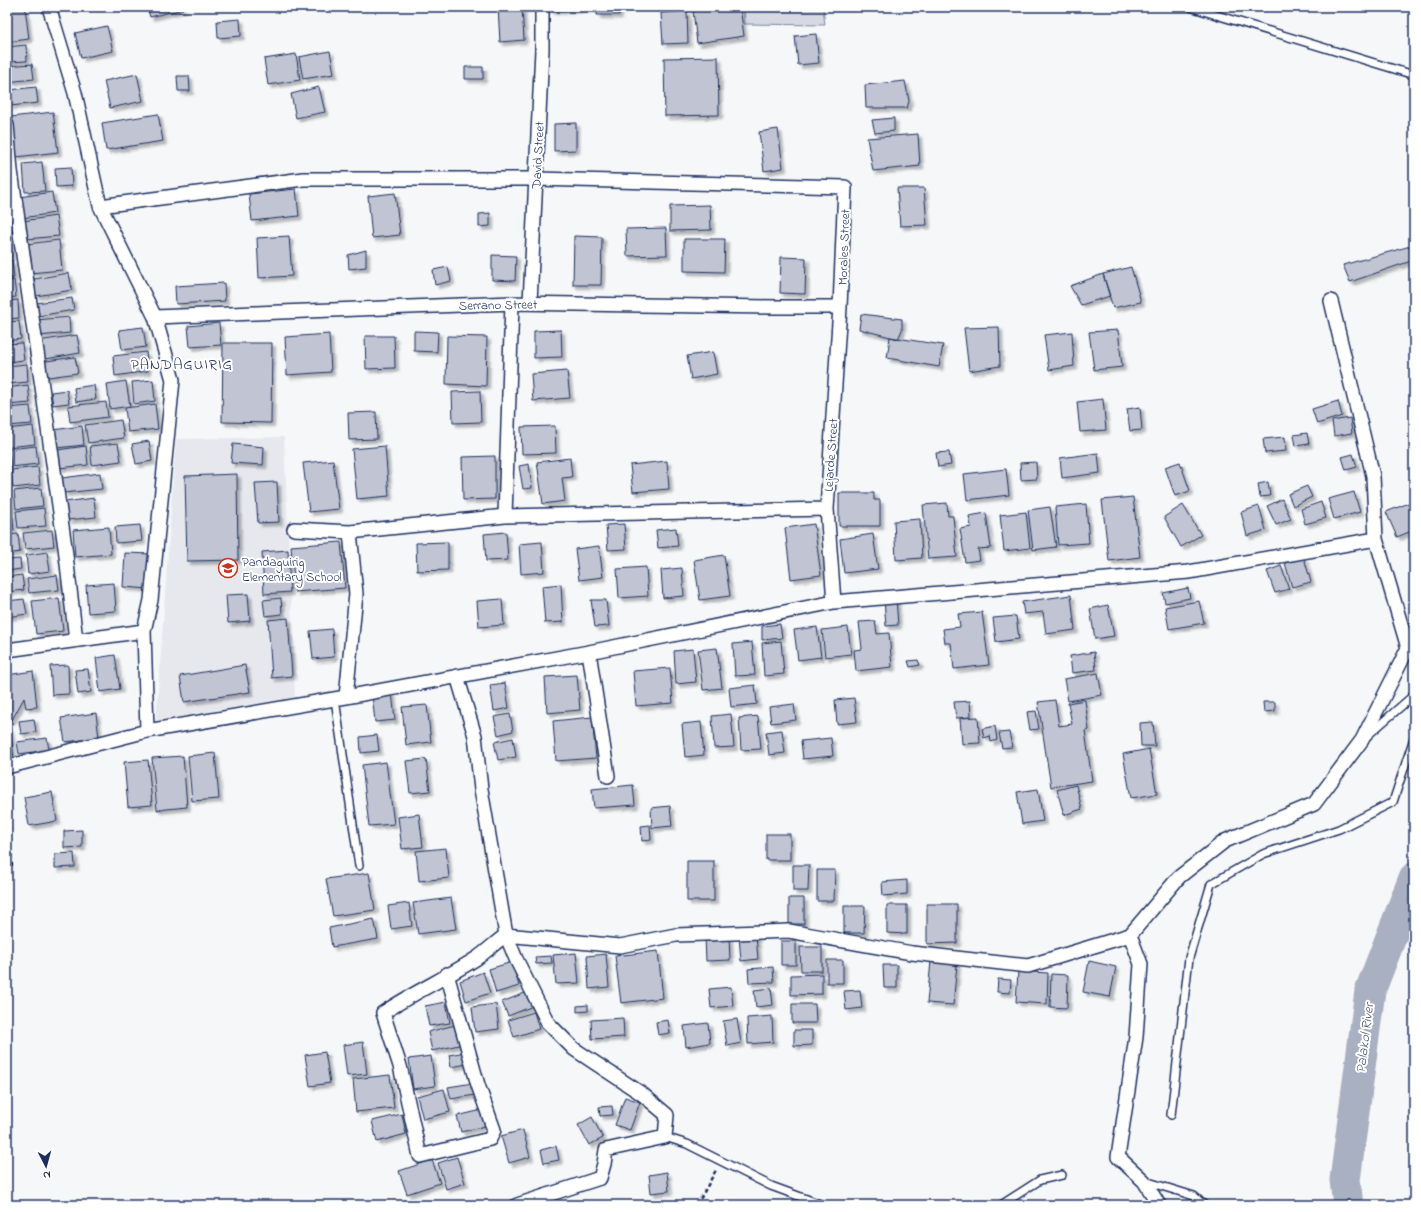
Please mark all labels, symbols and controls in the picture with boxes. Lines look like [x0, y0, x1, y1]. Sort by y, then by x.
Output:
street label: David Street [527, 120, 550, 190]
street label: Morales Street [834, 208, 855, 286]
street label: Serrano Street [459, 295, 538, 316]
district label: PANDAGUIRIG [131, 354, 233, 376]
street label: Lejarde Street [819, 417, 844, 492]
place label: Pandaguirig Elementary School [242, 553, 342, 588]
school or university icon: Pandaguirig Elementary School [217, 557, 239, 579]
water label: Palakol River [1351, 1000, 1380, 1074]
north arrow [26, 1146, 66, 1186]
text: N [42, 1167, 51, 1183]

